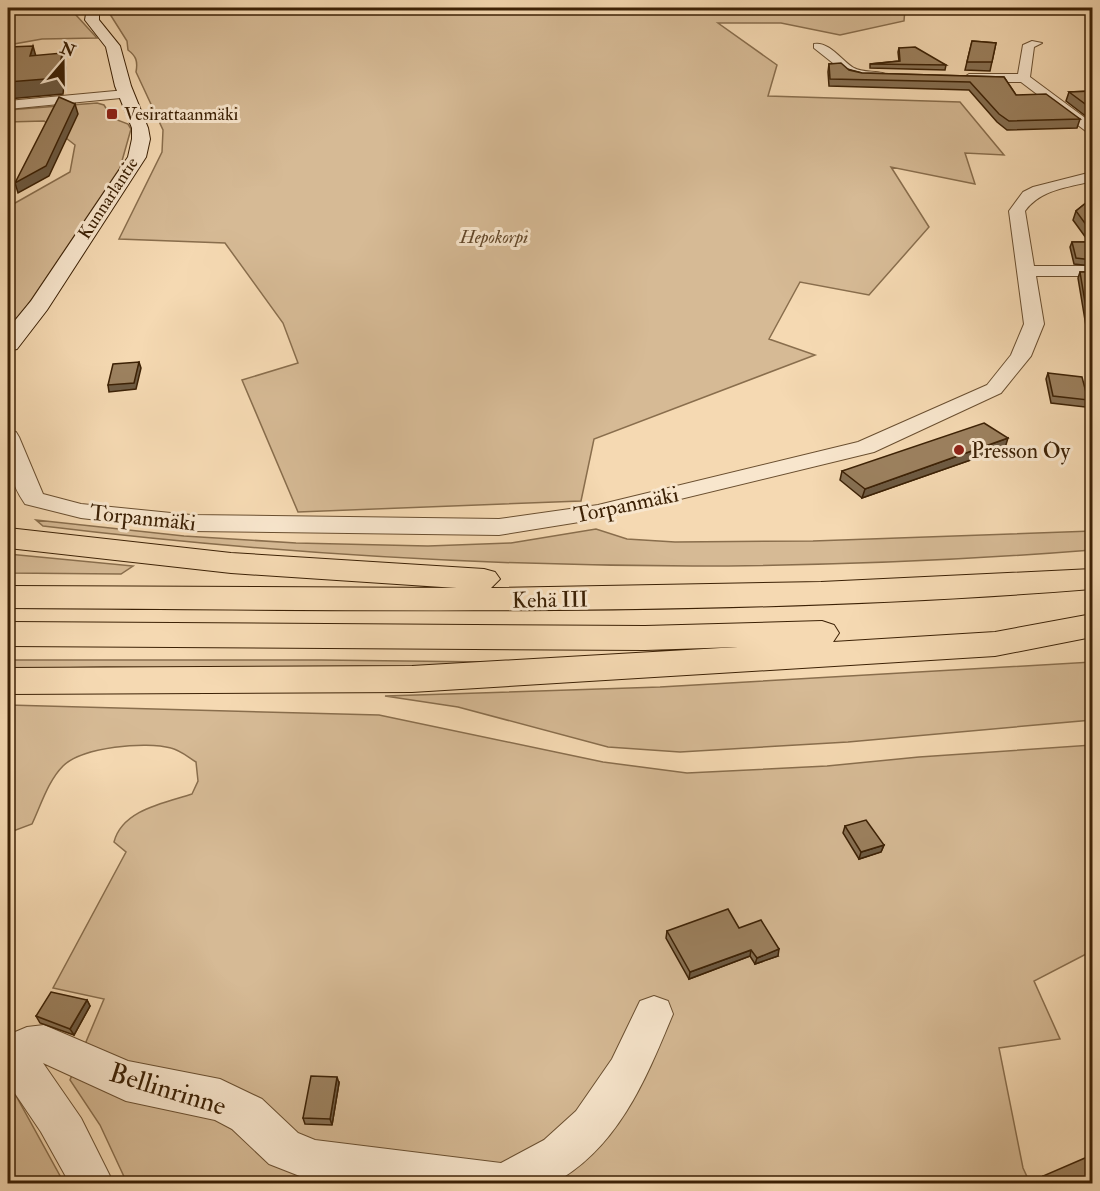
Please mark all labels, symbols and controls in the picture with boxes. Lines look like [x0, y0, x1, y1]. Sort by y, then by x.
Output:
north arrow [33, 33, 93, 93]
text: N [57, 38, 79, 62]
place label: Vesirattaanmäki [124, 103, 239, 126]
marker: Vesirattaanmäki [105, 107, 119, 121]
street label: Kunnarlantie [73, 152, 144, 244]
park label: Hepokorpi [459, 226, 528, 249]
place label: Presson Oy [971, 437, 1071, 465]
marker: Presson Oy [952, 443, 966, 457]
street label: Torpanmäki [571, 480, 681, 531]
street label: Torpanmäki [88, 499, 197, 538]
street label: Kehä III [512, 585, 588, 615]
street label: Bellinrinne [106, 1056, 230, 1123]

